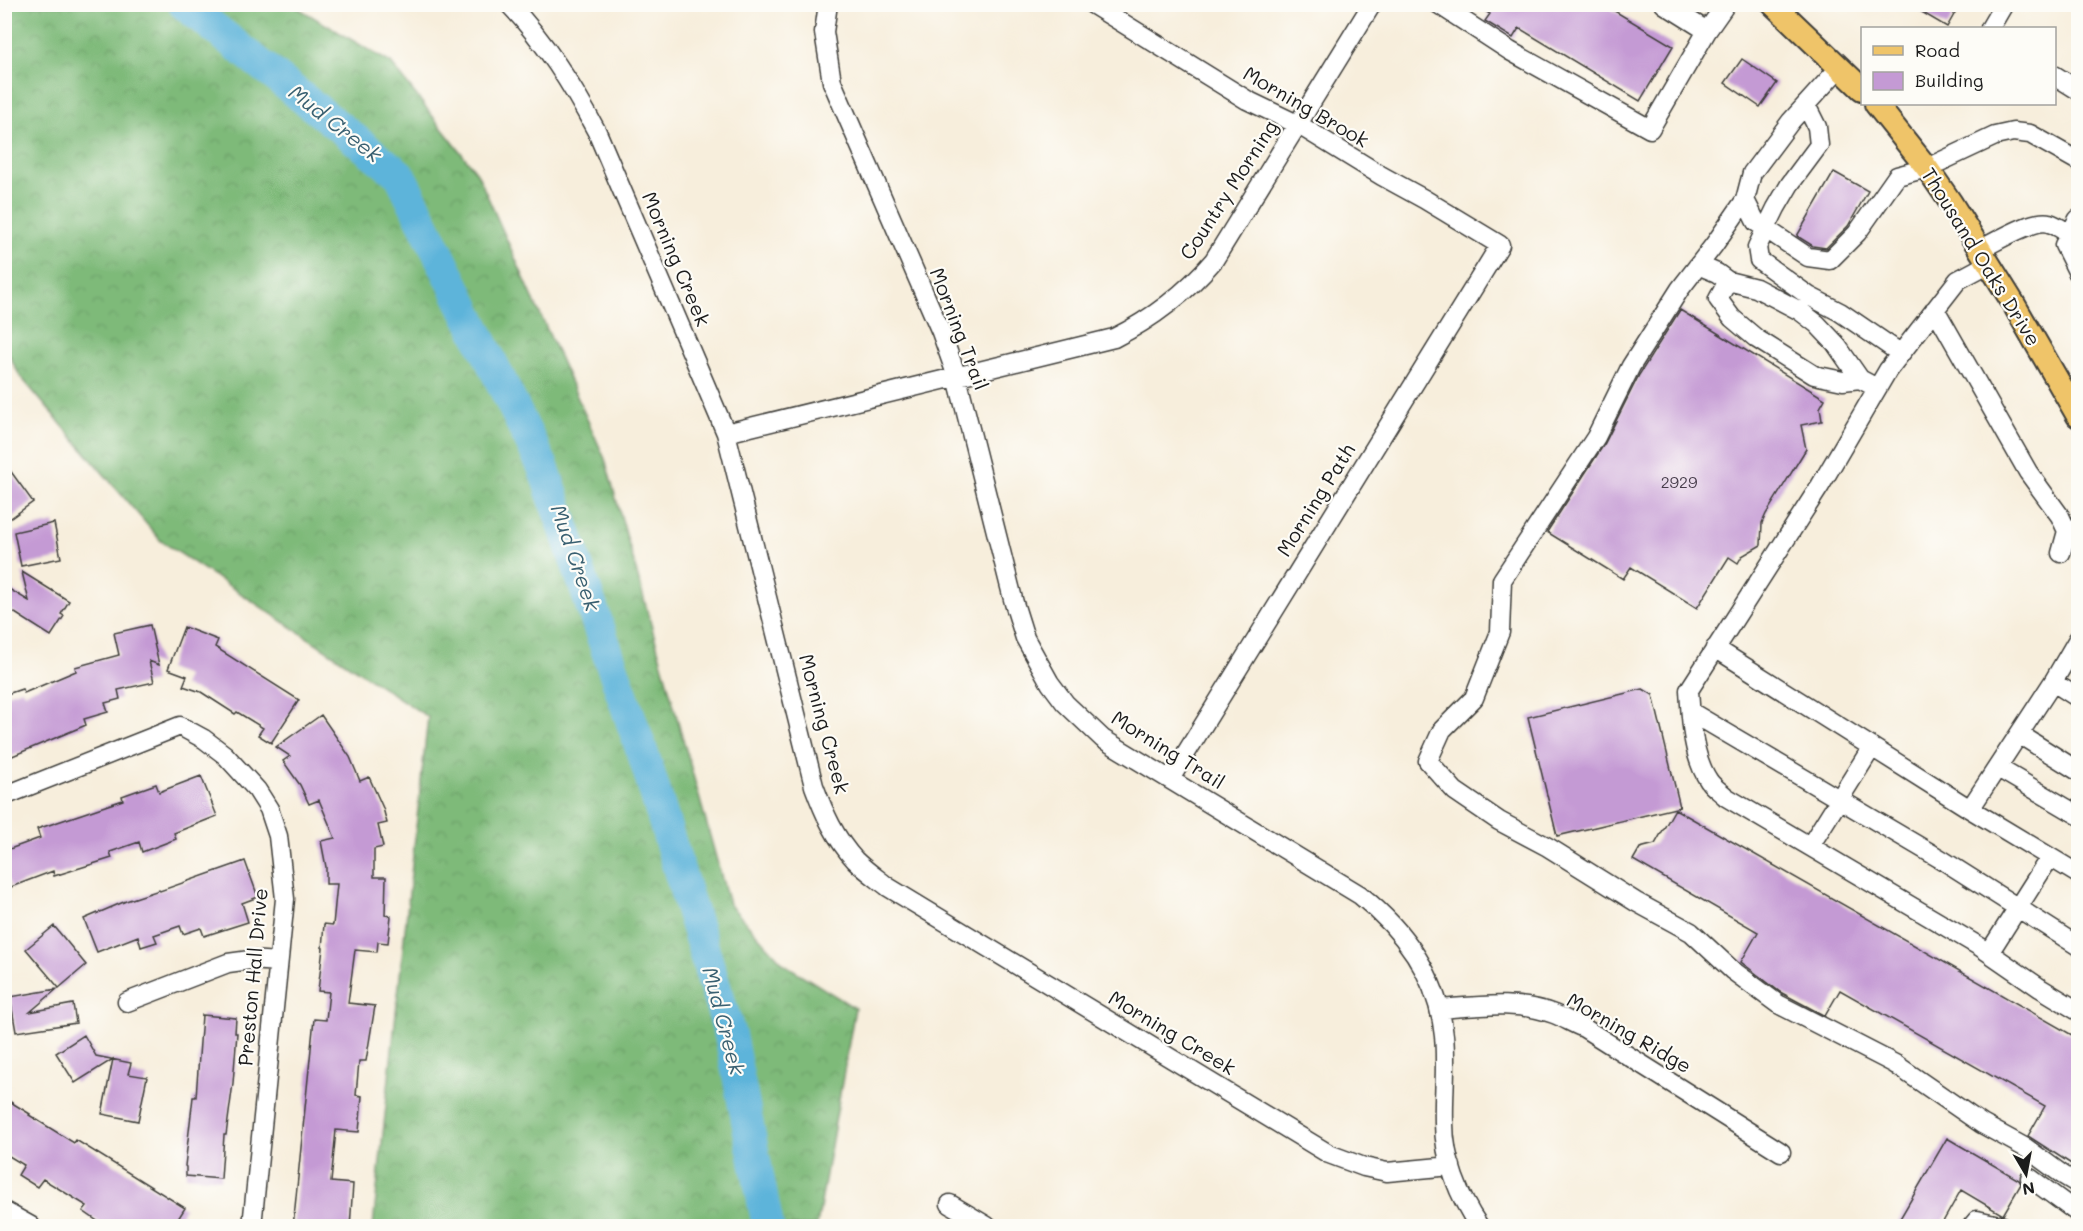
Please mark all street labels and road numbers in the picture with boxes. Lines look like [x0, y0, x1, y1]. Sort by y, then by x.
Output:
street label: Morning Brook [1239, 60, 1374, 153]
street label: Country Morning [1173, 115, 1283, 264]
street label: Thousand Oaks Drive [1916, 162, 2047, 350]
street label: Morning Creek [637, 187, 717, 330]
street label: Morning Trail [925, 264, 995, 393]
street label: Morning Path [1270, 438, 1360, 561]
street label: Morning Creek [794, 651, 856, 797]
street label: Morning Trail [1107, 704, 1230, 794]
street label: Preston Hall Drive [231, 887, 273, 1067]
street label: Morning Creek [1104, 984, 1241, 1080]
street label: Morning Ridge [1562, 986, 1697, 1078]

